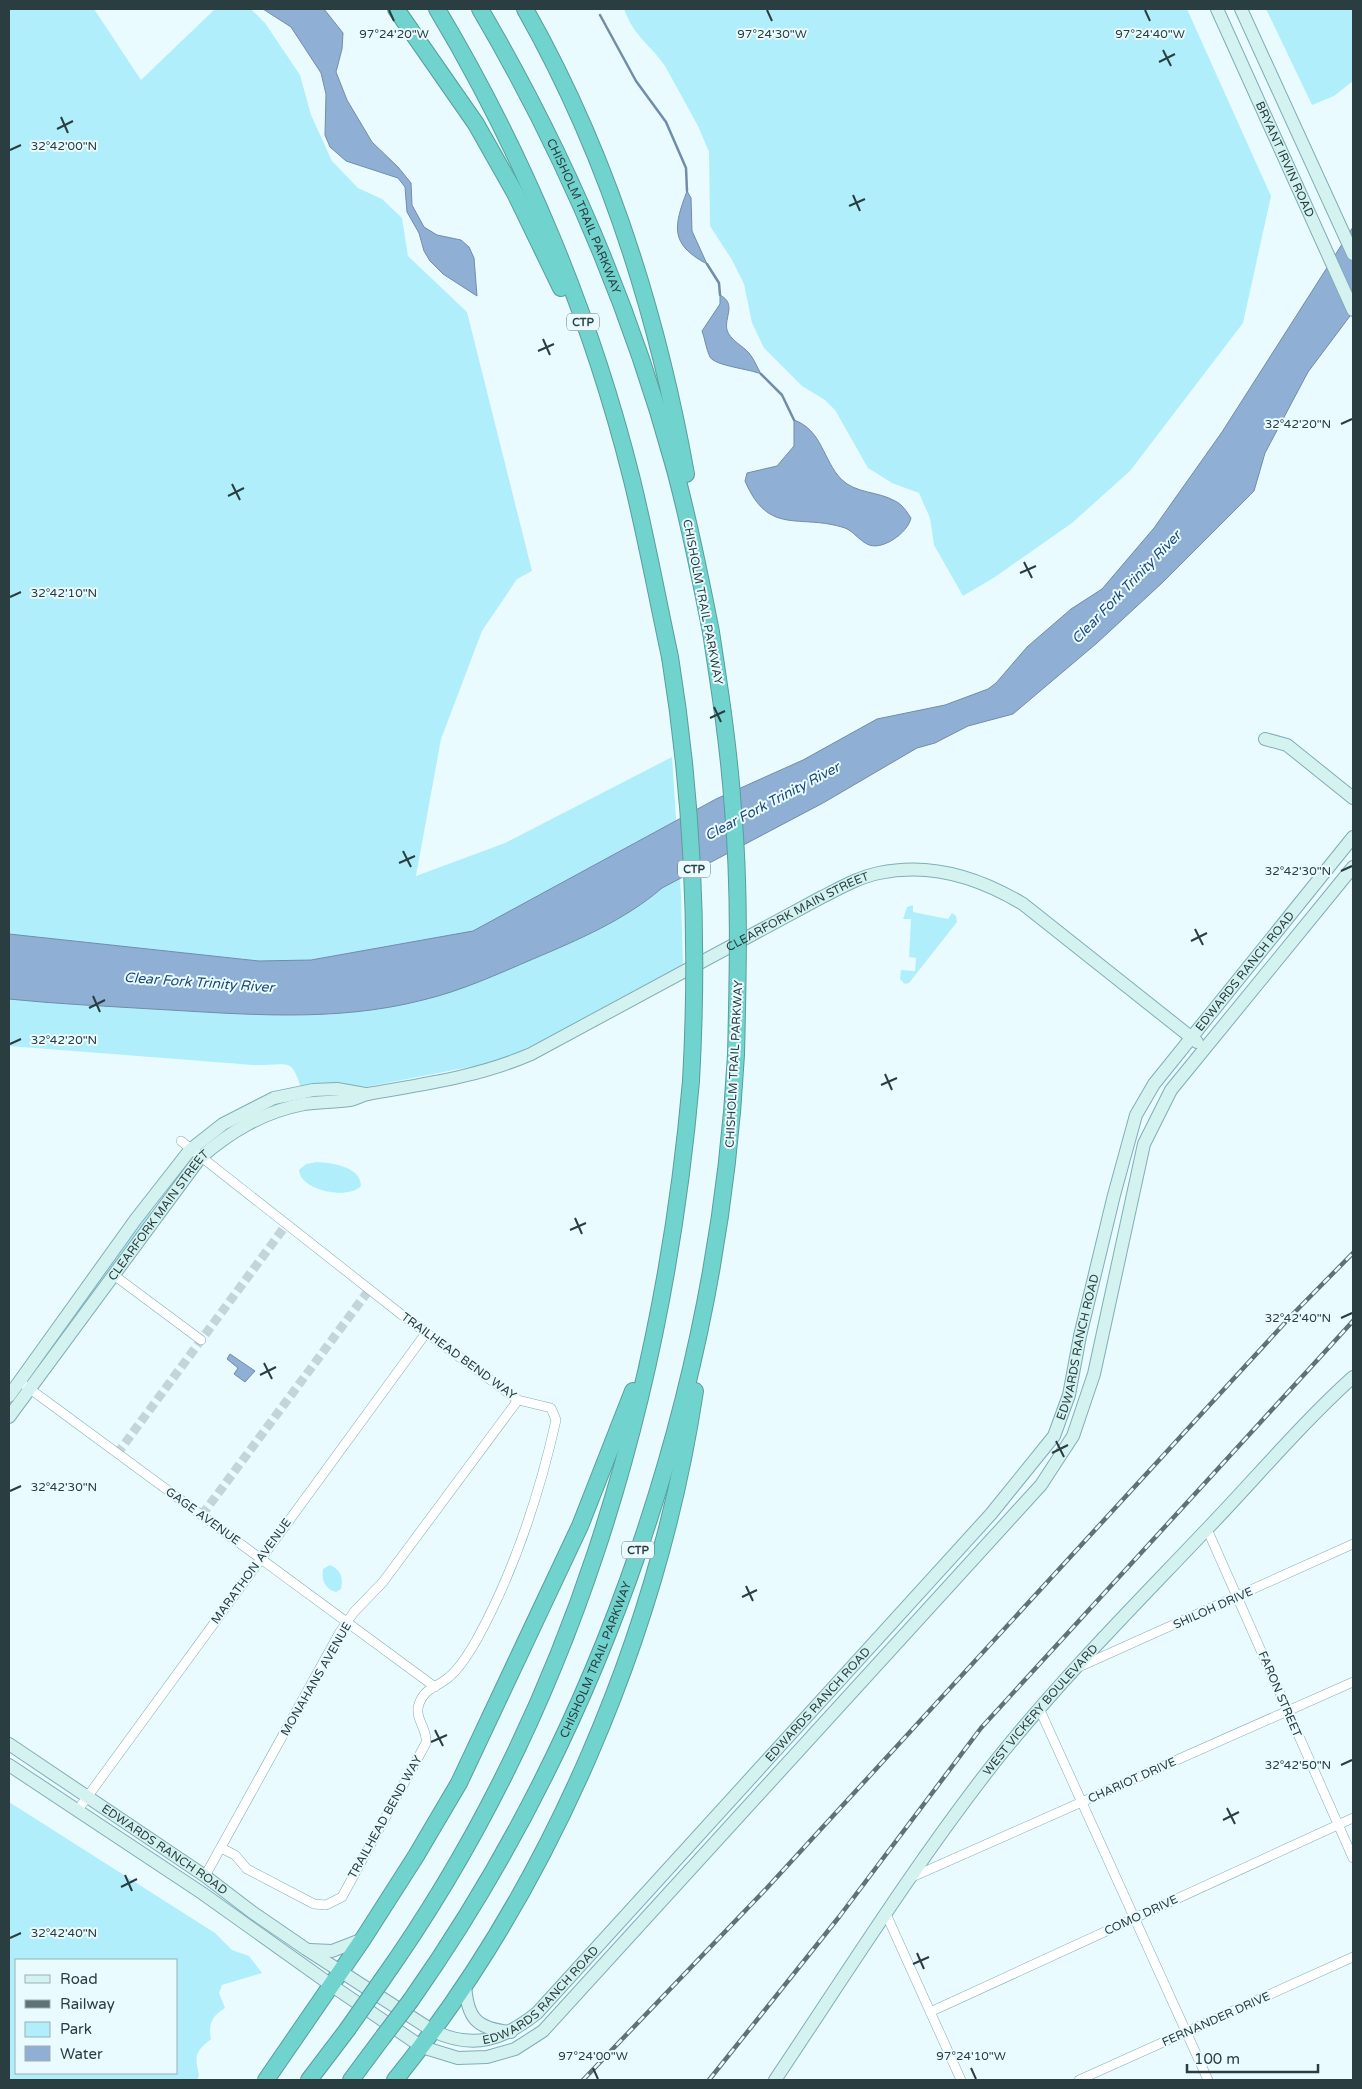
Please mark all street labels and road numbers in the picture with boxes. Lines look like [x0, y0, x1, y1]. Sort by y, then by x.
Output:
street label: BRYANT IRVIN ROAD [1253, 99, 1317, 219]
street label: CHISHOLM TRAIL PARKWAY [544, 136, 624, 296]
road number: CTP [567, 314, 599, 331]
street label: CHISHOLM TRAIL PARKWAY [680, 518, 726, 686]
road number: CTP [678, 861, 710, 878]
street label: CLEARFORK MAIN STREET [724, 869, 871, 954]
street label: EDWARDS RANCH ROAD [1192, 909, 1297, 1034]
street label: CHISHOLM TRAIL PARKWAY [723, 979, 745, 1148]
street label: CLEARFORK MAIN STREET [105, 1147, 212, 1283]
street label: EDWARDS RANCH ROAD [1053, 1273, 1102, 1422]
street label: TRAILHEAD BEND WAY [399, 1310, 519, 1403]
street label: GAGE AVENUE [163, 1484, 243, 1548]
street label: MARATHON AVENUE [208, 1515, 294, 1626]
road number: CTP [622, 1542, 654, 1558]
street label: CHISHOLM TRAIL PARKWAY [557, 1579, 634, 1740]
street label: SHILOH DRIVE [1171, 1584, 1255, 1632]
street label: MONAHANS AVENUE [278, 1619, 354, 1738]
street label: WEST VICKERY BOULEVARD [980, 1641, 1101, 1778]
street label: EDWARDS RANCH ROAD [762, 1644, 873, 1764]
street label: FARON STREET [1256, 1649, 1305, 1740]
street label: TRAILHEAD BEND WAY [345, 1753, 425, 1881]
street label: CHARIOT DRIVE [1086, 1754, 1179, 1806]
street label: EDWARDS RANCH ROAD [99, 1801, 230, 1898]
street label: COMO DRIVE [1102, 1892, 1180, 1938]
street label: EDWARDS RANCH ROAD [481, 1943, 601, 2047]
street label: FERNANDER DRIVE [1160, 1989, 1273, 2049]

